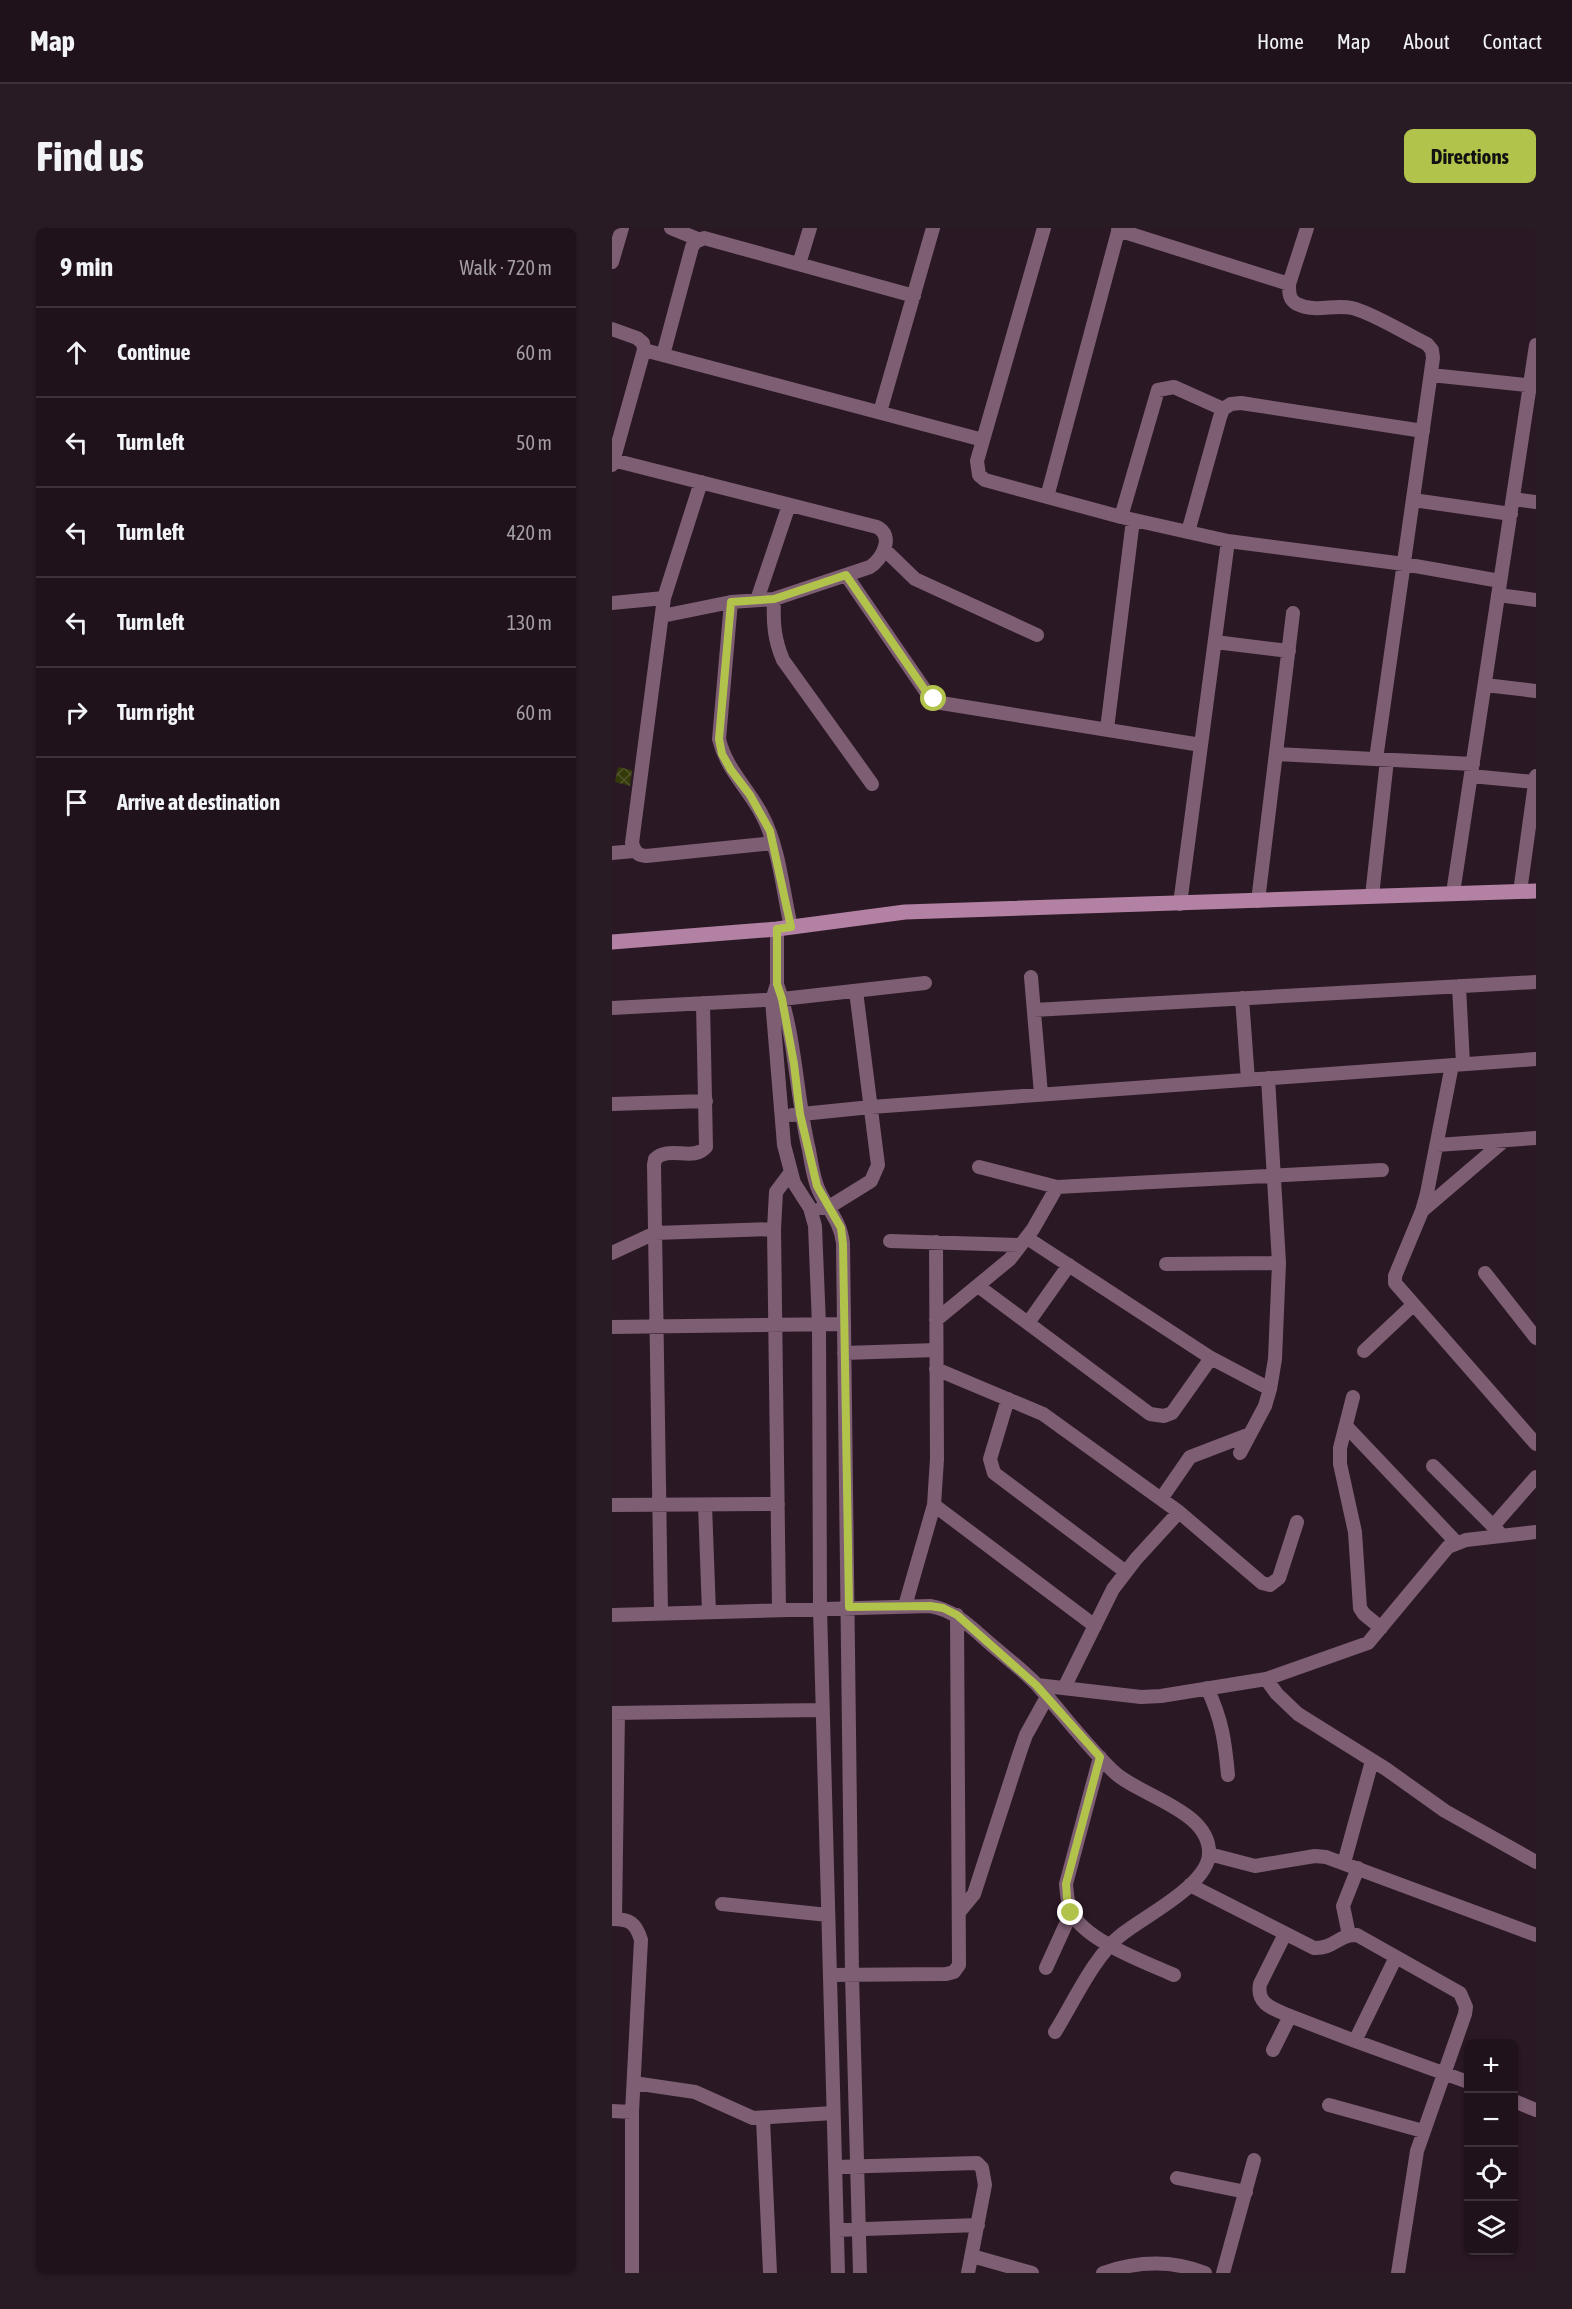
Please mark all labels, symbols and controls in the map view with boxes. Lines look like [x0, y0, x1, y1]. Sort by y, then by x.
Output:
text: Map [30, 25, 75, 57]
text: Home [1257, 29, 1304, 53]
text: Map [1337, 29, 1371, 53]
text: About [1404, 29, 1450, 53]
text: Contact [1483, 29, 1542, 53]
button: Directions [1404, 129, 1536, 183]
text: Find us [36, 132, 144, 180]
text: 9 min [60, 252, 113, 282]
text: Walk · 720 m [460, 256, 552, 279]
icon: ahead [60, 336, 93, 369]
text: Continue [117, 339, 191, 365]
text: 60 m [516, 341, 552, 364]
icon: left [60, 426, 93, 459]
text: Turn left [117, 429, 184, 455]
text: 50 m [516, 431, 552, 454]
icon: left [60, 516, 93, 549]
text: Turn left [117, 519, 184, 545]
text: 420 m [507, 521, 552, 544]
icon: left [60, 606, 93, 639]
text: Turn left [117, 609, 184, 635]
text: 130 m [507, 611, 552, 634]
route start [920, 685, 946, 711]
icon: right [60, 696, 93, 729]
text: Turn right [117, 699, 194, 725]
text: 60 m [516, 701, 552, 724]
icon: arrive [60, 786, 93, 819]
text: Arrive at destination [117, 789, 280, 815]
route end [1057, 1899, 1083, 1925]
map controls [1464, 2039, 1518, 2255]
button: + [1464, 2039, 1518, 2093]
button: − [1464, 2093, 1518, 2147]
button: locate [1464, 2147, 1518, 2201]
button: layers [1464, 2201, 1518, 2255]

